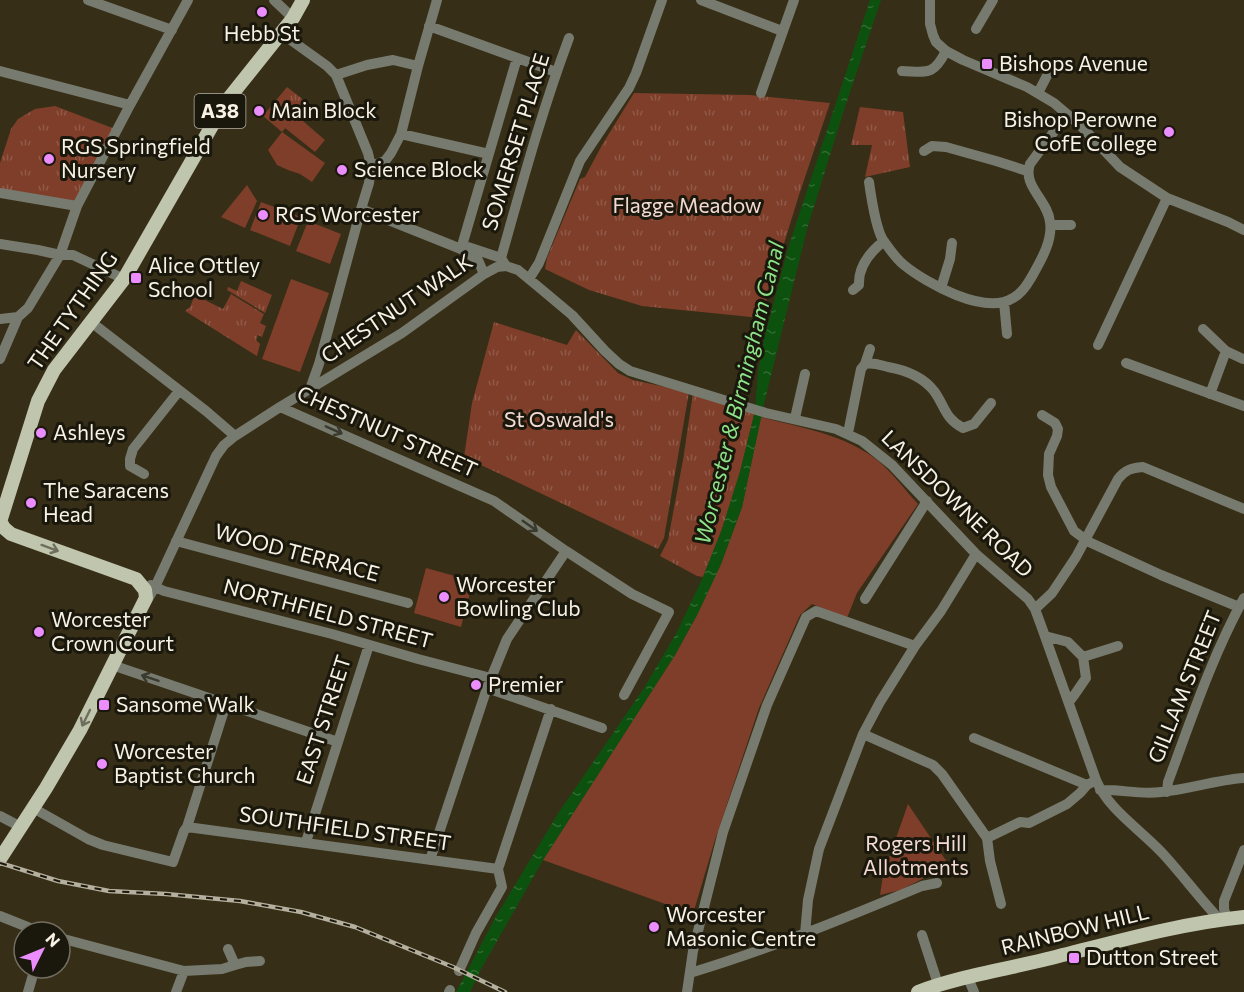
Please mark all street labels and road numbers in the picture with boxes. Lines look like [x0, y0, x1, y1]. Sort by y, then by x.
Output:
street label: SOMERSET PLACE [476, 50, 553, 233]
road number: A38 [194, 94, 246, 128]
street label: THE TYTHING [22, 246, 122, 374]
street label: CHESTNUT WALK [316, 248, 477, 368]
street label: CHESTNUT STREET [294, 380, 482, 482]
street label: LANSDOWNE ROAD [877, 424, 1039, 582]
street label: WOOD TERRACE [212, 518, 383, 586]
street label: NORTHFIELD STREET [221, 573, 436, 653]
street label: GILLAM STREET [1142, 607, 1226, 766]
street label: EAST STREET [290, 652, 355, 787]
street label: SOUTHFIELD STREET [238, 800, 453, 855]
street label: RAINBOW HILL [998, 898, 1151, 959]

